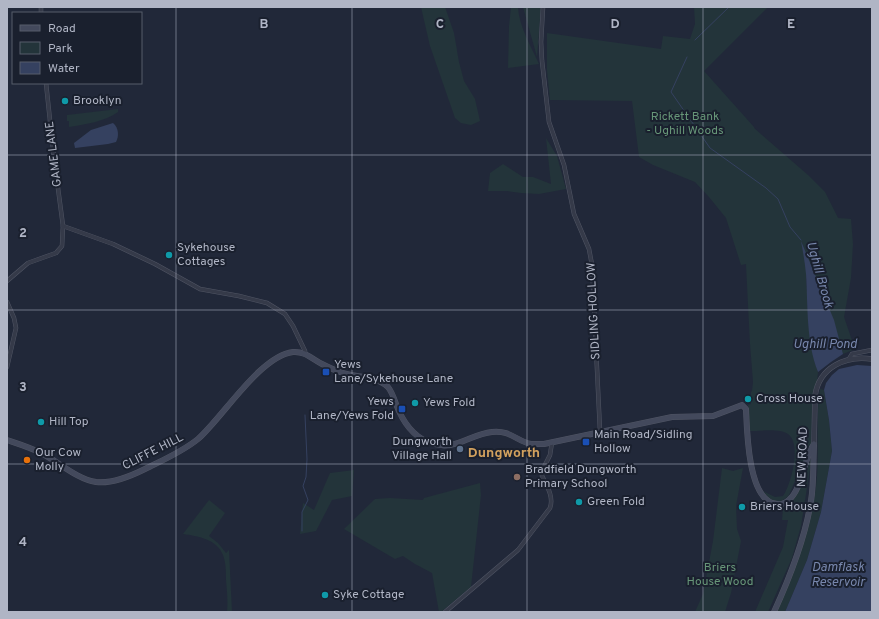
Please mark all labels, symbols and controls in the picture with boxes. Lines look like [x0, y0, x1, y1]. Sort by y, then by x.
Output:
legend [12, 12, 142, 84]
text: B [260, 17, 269, 33]
text: C [436, 17, 444, 33]
text: D [610, 17, 620, 33]
text: E [787, 17, 795, 33]
text: Road [48, 21, 76, 37]
text: Park [48, 41, 73, 57]
text: Water [48, 61, 80, 77]
place label: Brooklyn [73, 93, 122, 109]
marker: Brooklyn [60, 96, 70, 106]
park label: Rickett Bank - Ughill Woods [646, 109, 724, 139]
street label: GAME LANE [42, 120, 66, 188]
text: 2 [19, 226, 27, 242]
place label: Sykehouse Cottages [177, 240, 235, 270]
water label: Ughill Brook [802, 240, 836, 311]
marker: Sykehouse Cottages [164, 250, 174, 260]
street label: SIDLING HOLLOW [583, 262, 605, 360]
water label: Ughill Pond [793, 337, 858, 353]
place label: Yews Lane/Sykehouse Lane [334, 357, 453, 387]
marker: Yews Lane/Sykehouse Lane [321, 367, 331, 377]
text: 3 [19, 380, 27, 396]
place label: Cross House [756, 391, 823, 407]
place label: Yews Lane/Yews Fold [310, 394, 394, 424]
marker: Cross House [743, 394, 753, 404]
place label: Yews Fold [423, 395, 475, 411]
marker: Yews Fold [410, 398, 420, 408]
marker: Yews Lane/Yews Fold [397, 404, 407, 414]
place label: Hill Top [49, 414, 89, 430]
marker: Hill Top [36, 417, 46, 427]
street label: NEW ROAD [794, 426, 812, 488]
place label: Main Road/Sidling Hollow [594, 427, 693, 457]
street label: CLIFFE HILL [120, 430, 186, 474]
place label: Dungworth Village Hall [392, 434, 452, 464]
marker: Main Road/Sidling Hollow [581, 437, 591, 447]
marker: Dungworth Village Hall [455, 444, 465, 454]
place label: Our Cow Molly [35, 445, 81, 475]
district label: Dungworth [468, 445, 540, 462]
marker: Our Cow Molly [22, 455, 32, 465]
place label: Bradfield Dungworth Primary School [525, 462, 636, 492]
marker: Bradfield Dungworth Primary School [512, 472, 522, 482]
place label: Green Fold [587, 494, 645, 510]
marker: Green Fold [574, 497, 584, 507]
place label: Briers House [750, 499, 819, 515]
marker: Briers House [737, 502, 747, 512]
text: 4 [19, 535, 27, 551]
park label: Briers House Wood [687, 560, 753, 590]
water label: Damflask Reservoir [811, 560, 866, 591]
place label: Syke Cottage [333, 587, 404, 603]
marker: Syke Cottage [320, 590, 330, 600]

